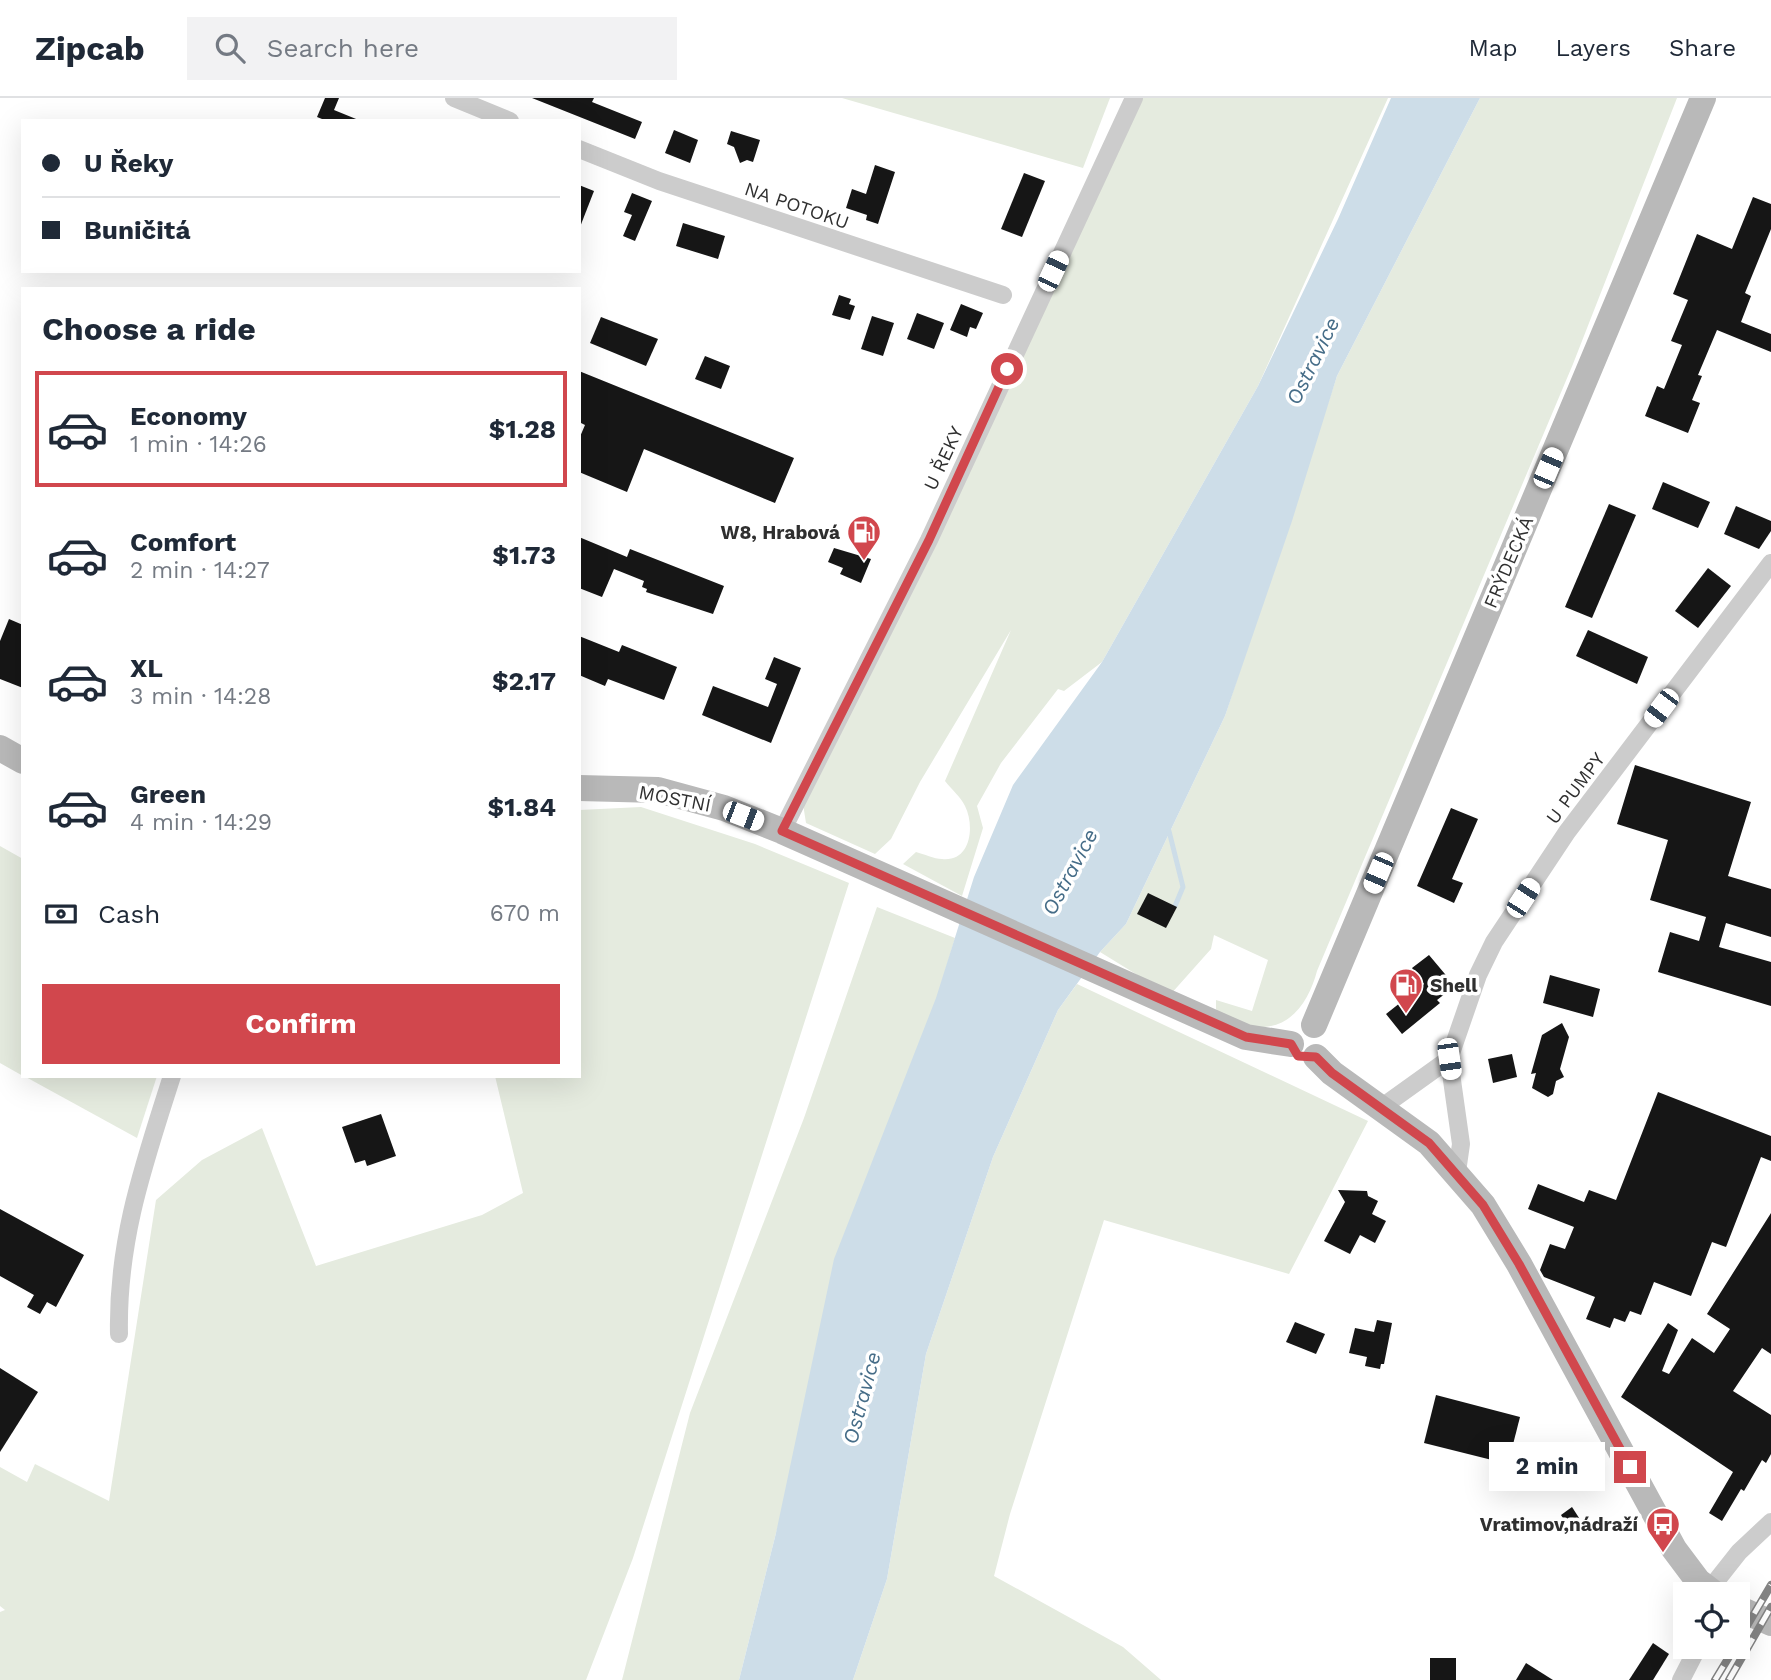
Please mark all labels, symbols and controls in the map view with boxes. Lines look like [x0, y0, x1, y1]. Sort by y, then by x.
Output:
search box [187, 17, 677, 80]
text: Zipcab [35, 29, 145, 68]
icon: search [211, 29, 249, 67]
text: Search here [267, 33, 419, 63]
text: Map [1469, 34, 1517, 62]
text: Layers [1555, 34, 1631, 62]
text: Share [1669, 34, 1736, 62]
text: U Řeky [84, 148, 174, 178]
street label: NA POTOKU [742, 177, 852, 234]
text: Buničitá [84, 215, 191, 245]
car [1035, 248, 1072, 294]
text: Choose a ride [42, 310, 256, 348]
water label: Ostravice [1281, 313, 1344, 409]
route start [991, 353, 1023, 385]
icon: car [46, 398, 109, 461]
text: Economy [130, 401, 247, 431]
text: $1.28 [489, 414, 556, 444]
street label: U ŘEKY [919, 422, 968, 494]
text: 1 min · 14:26 [130, 431, 267, 458]
car [1531, 445, 1566, 491]
street label: FRÝDECKÁ [1479, 512, 1538, 612]
fuel station icon: W8, Hrabová [845, 513, 883, 562]
place label: W8, Hrabová [720, 521, 840, 544]
icon: car [46, 524, 109, 587]
text: Comfort [130, 527, 236, 557]
text: $1.73 [492, 540, 556, 570]
text: 2 min · 14:27 [130, 557, 270, 584]
icon: car [46, 650, 109, 713]
text: XL [130, 653, 163, 683]
text: $2.17 [492, 666, 556, 696]
text: 3 min · 14:28 [130, 683, 271, 710]
car [1640, 685, 1683, 731]
street label: U PUMPY [1541, 748, 1610, 829]
icon: car [46, 776, 109, 839]
text: Green [130, 779, 206, 809]
street label: MOSTNÍ [637, 780, 713, 817]
text: $1.84 [487, 792, 556, 822]
car [720, 799, 767, 833]
text: 4 min · 14:29 [130, 809, 272, 836]
water label: Ostravice [1036, 824, 1103, 919]
car [1361, 850, 1396, 896]
car [1503, 875, 1544, 921]
icon: cash [42, 895, 80, 933]
text: Cash [98, 899, 160, 929]
text: 670 m [490, 900, 560, 927]
fuel station icon: Shell [1387, 966, 1425, 1015]
place label: Shell [1430, 974, 1478, 997]
button: Confirm [42, 984, 560, 1064]
car [1436, 1037, 1463, 1081]
water label: Ostravice [837, 1349, 886, 1447]
callout: 2 min [1490, 1442, 1606, 1492]
route end [1614, 1451, 1646, 1483]
text: 2 min [1516, 1453, 1578, 1480]
bus stop icon: Vratimov,nádraží [1644, 1505, 1682, 1554]
place label: Vratimov,nádraží [1480, 1513, 1638, 1536]
map controls [1673, 1582, 1750, 1659]
button: locate [1673, 1582, 1750, 1659]

